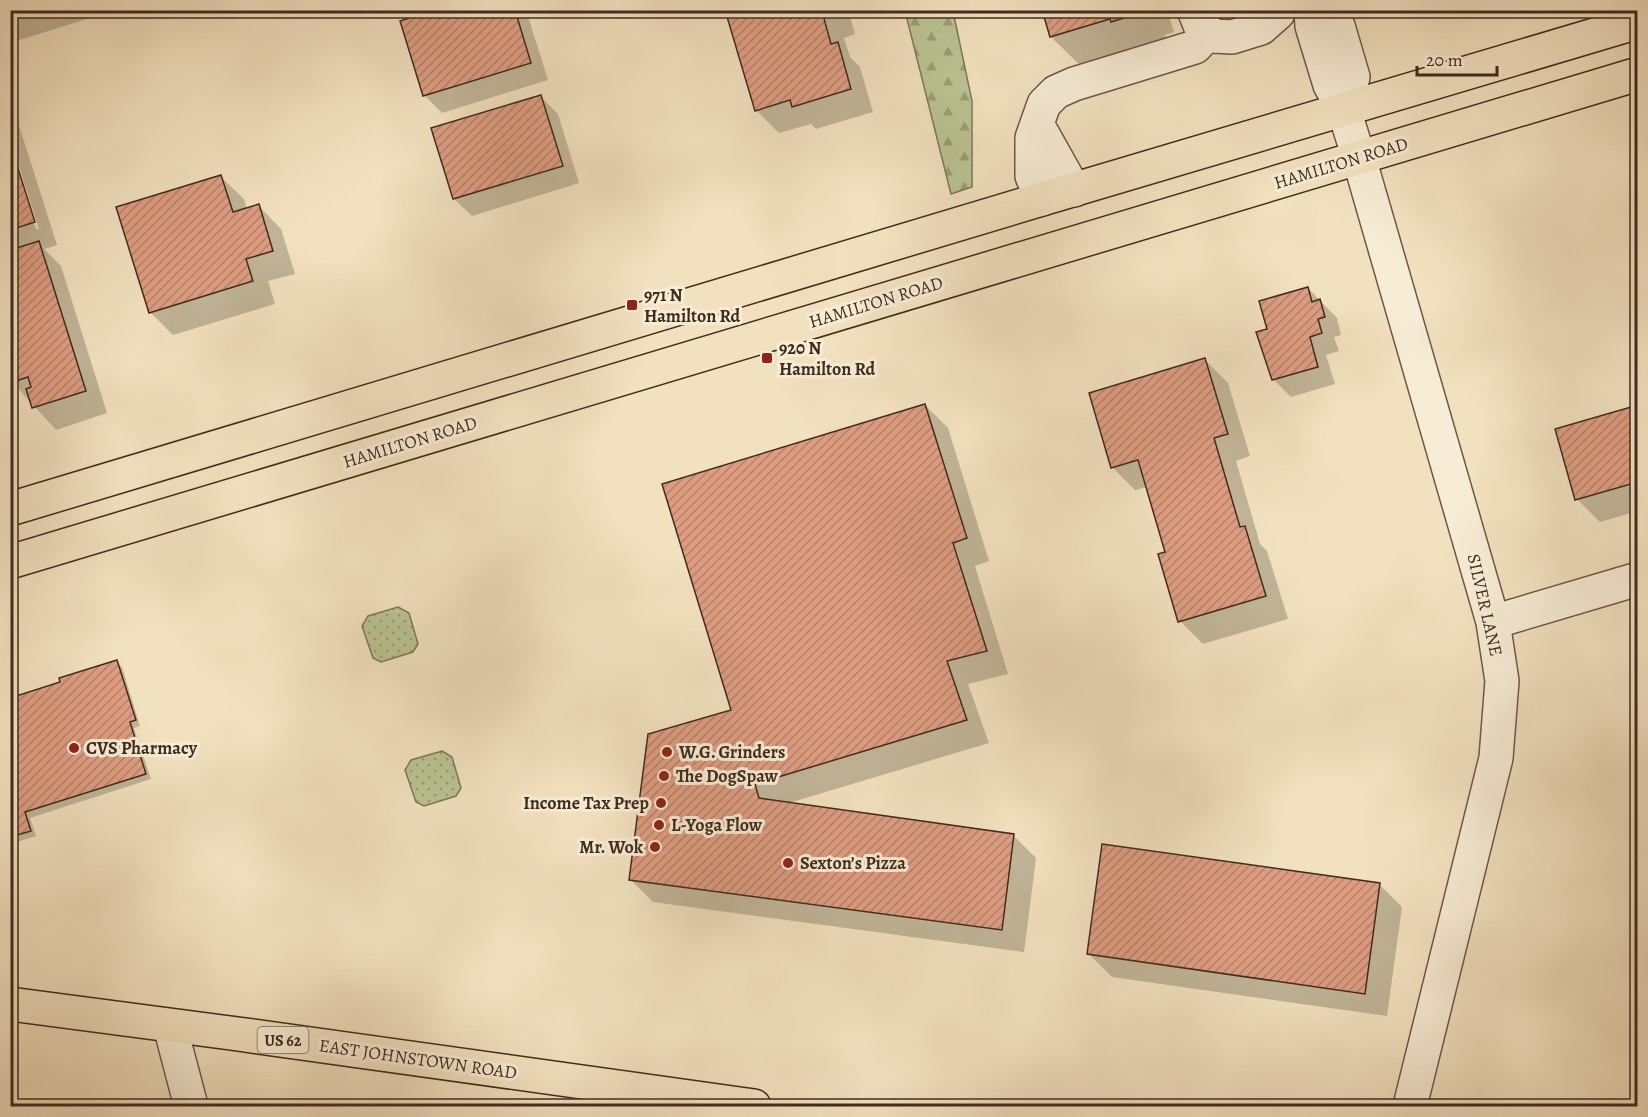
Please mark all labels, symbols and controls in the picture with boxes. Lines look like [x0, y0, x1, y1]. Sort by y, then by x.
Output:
scale bar [1417, 39, 1496, 77]
text: 20 m [1426, 48, 1463, 72]
street label: HAMILTON ROAD [1271, 131, 1411, 195]
street label: HAMILTON ROAD [806, 270, 946, 334]
place label: 971 N Hamilton Rd [644, 283, 740, 328]
marker: 971 N Hamilton Rd [625, 298, 639, 312]
place label: 920 N Hamilton Rd [779, 336, 875, 381]
marker: 920 N Hamilton Rd [760, 351, 774, 365]
street label: HAMILTON ROAD [340, 410, 480, 474]
street label: SILVER LANE [1462, 551, 1508, 659]
place label: CVS Pharmacy [86, 736, 198, 760]
place label: W.G. Grinders [678, 740, 785, 764]
marker: CVS Pharmacy [67, 741, 81, 755]
marker: W.G. Grinders [660, 745, 674, 759]
place label: The DogSpaw [676, 764, 779, 788]
marker: The DogSpaw [657, 769, 671, 783]
place label: Income Tax Prep [523, 791, 649, 815]
marker: Income Tax Prep [654, 796, 668, 810]
place label: L-Yoga Flow [671, 813, 763, 837]
marker: L-Yoga Flow [652, 818, 666, 832]
place label: Mr. Wok [579, 835, 644, 859]
marker: Mr. Wok [648, 840, 662, 854]
place label: Sexton’s Pizza [800, 851, 906, 875]
marker: Sexton’s Pizza [781, 856, 795, 870]
road number: US 62 [258, 1027, 308, 1053]
street label: EAST JOHNSTOWN ROAD [318, 1033, 518, 1085]

